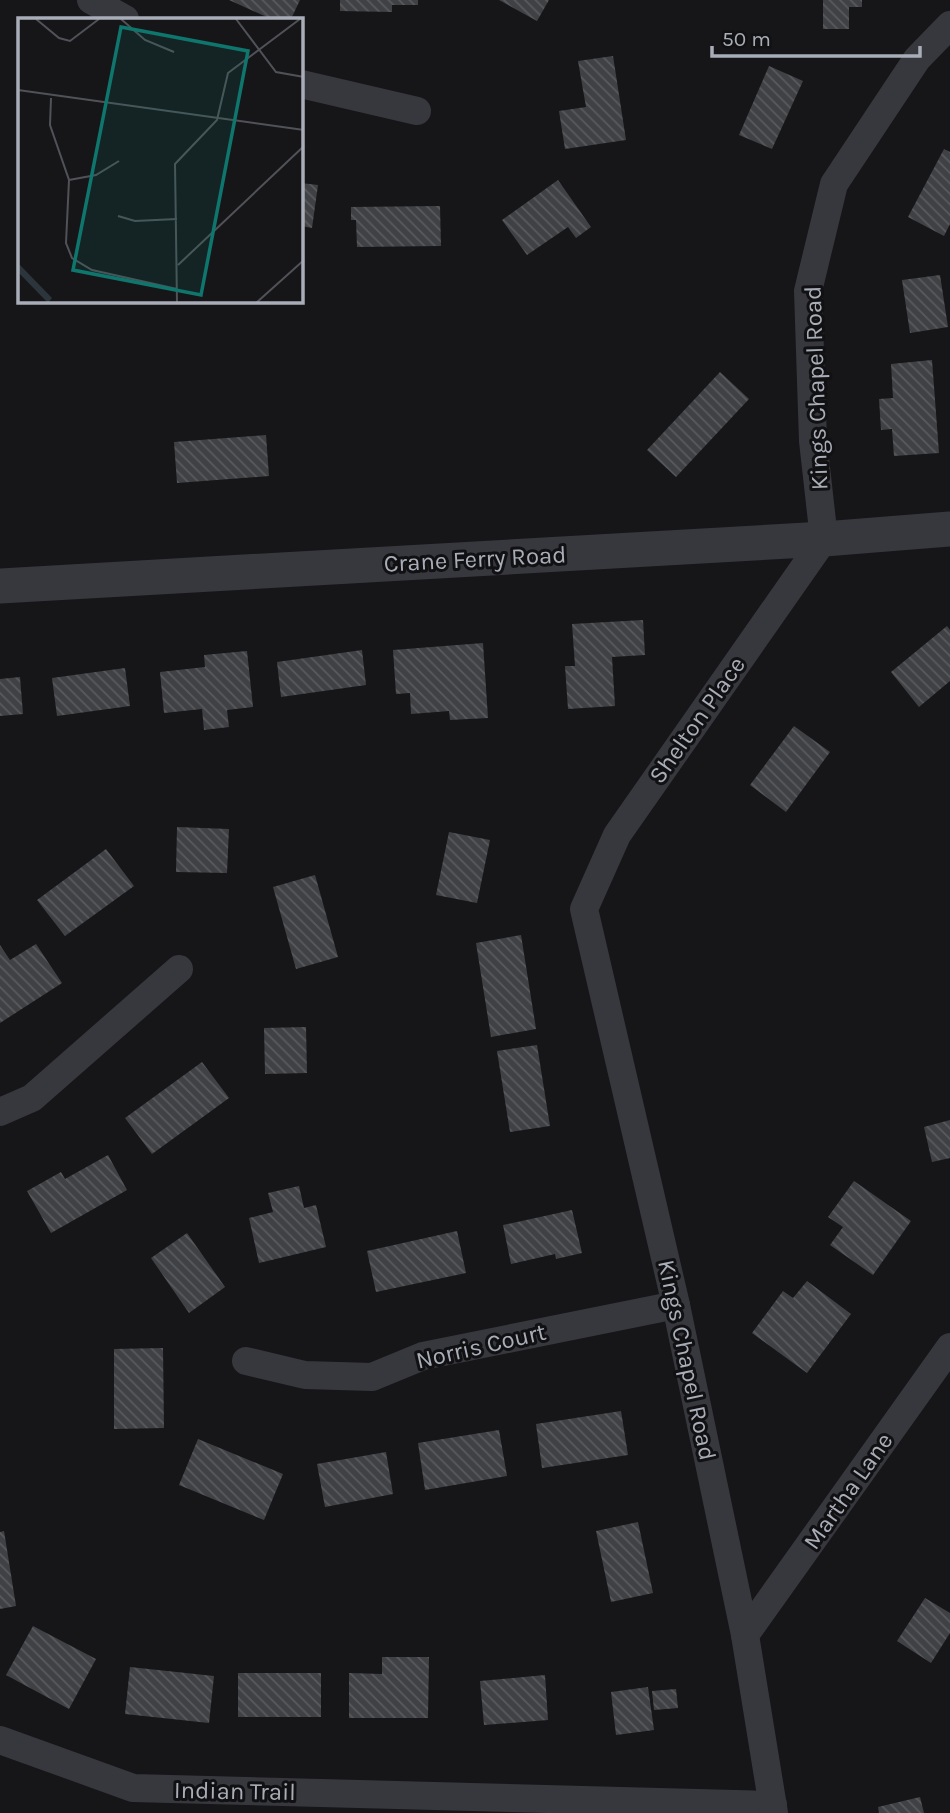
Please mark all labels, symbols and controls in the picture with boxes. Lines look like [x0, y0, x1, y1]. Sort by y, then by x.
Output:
scale bar [712, 14, 920, 58]
inset map [18, 18, 303, 303]
text: 50 m [722, 27, 771, 51]
street label: Kings Chapel Road [798, 285, 834, 491]
street label: Crane Ferry Road [383, 540, 567, 578]
street label: Shelton Place [643, 651, 751, 789]
street label: Kings Chapel Road [652, 1257, 722, 1463]
street label: Norris Court [413, 1317, 549, 1375]
street label: Martha Lane [798, 1427, 898, 1555]
street label: Indian Trail [174, 1776, 296, 1806]

